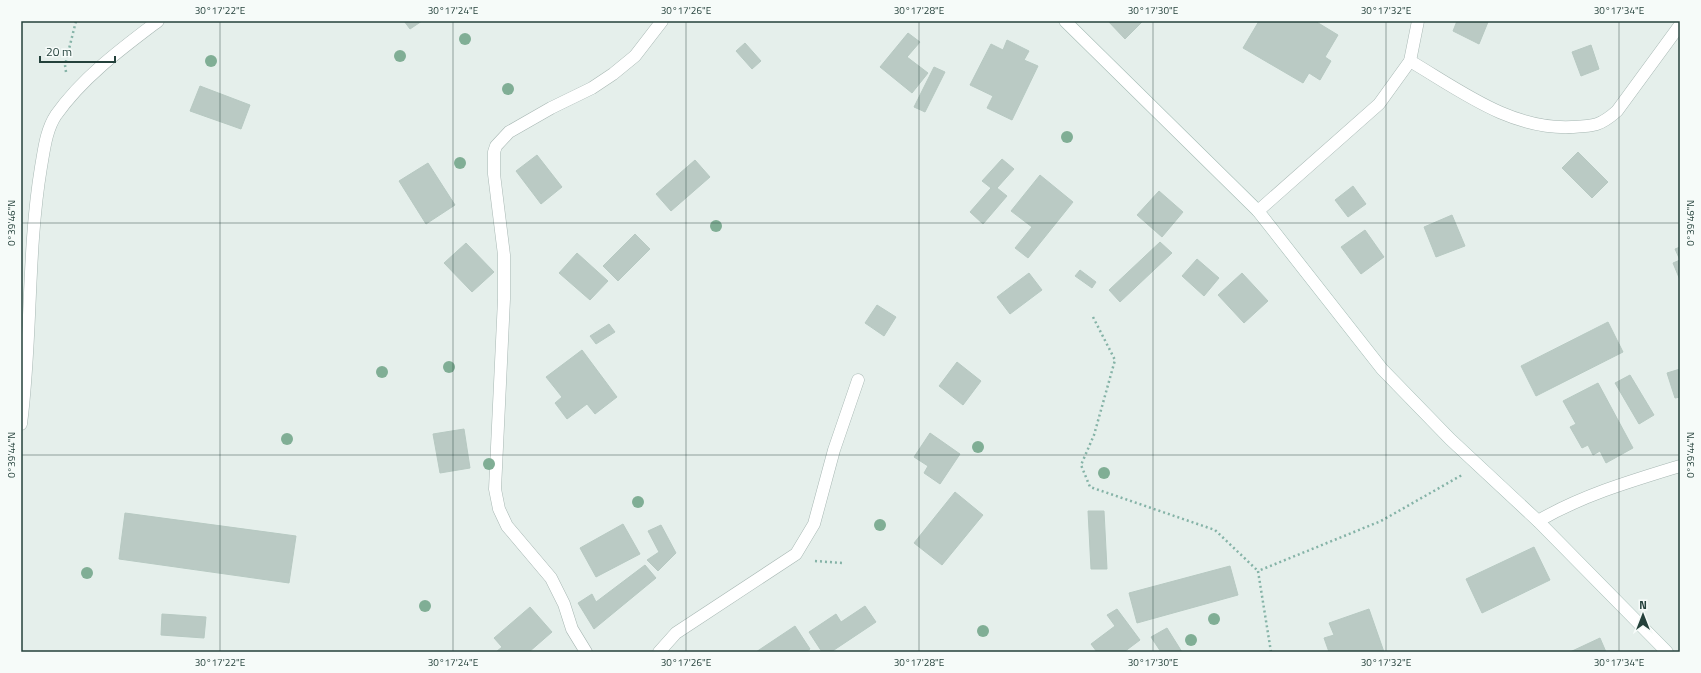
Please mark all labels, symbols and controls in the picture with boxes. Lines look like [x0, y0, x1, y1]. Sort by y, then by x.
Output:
text: 30°17'22"E [195, 3, 246, 18]
text: 30°17'24"E [428, 3, 479, 18]
text: 30°17'26"E [661, 3, 712, 18]
text: 30°17'28"E [894, 3, 945, 18]
text: 30°17'30"E [1128, 3, 1179, 18]
text: 30°17'32"E [1361, 3, 1412, 18]
text: 30°17'34"E [1594, 3, 1645, 18]
scale bar [40, 38, 115, 64]
text: 20 m [46, 42, 72, 61]
text: 0°39'46"N [4, 200, 19, 246]
text: 0°39'46"N [1683, 200, 1698, 246]
text: 0°39'44"N [4, 432, 19, 478]
text: 0°39'44"N [1683, 432, 1698, 478]
north arrow [1623, 595, 1663, 635]
text: N [1639, 597, 1647, 613]
text: 30°17'22"E [195, 655, 246, 670]
text: 30°17'24"E [428, 655, 479, 670]
text: 30°17'26"E [661, 655, 712, 670]
text: 30°17'28"E [894, 655, 945, 670]
text: 30°17'30"E [1128, 655, 1179, 670]
text: 30°17'32"E [1361, 655, 1412, 670]
text: 30°17'34"E [1594, 655, 1645, 670]

